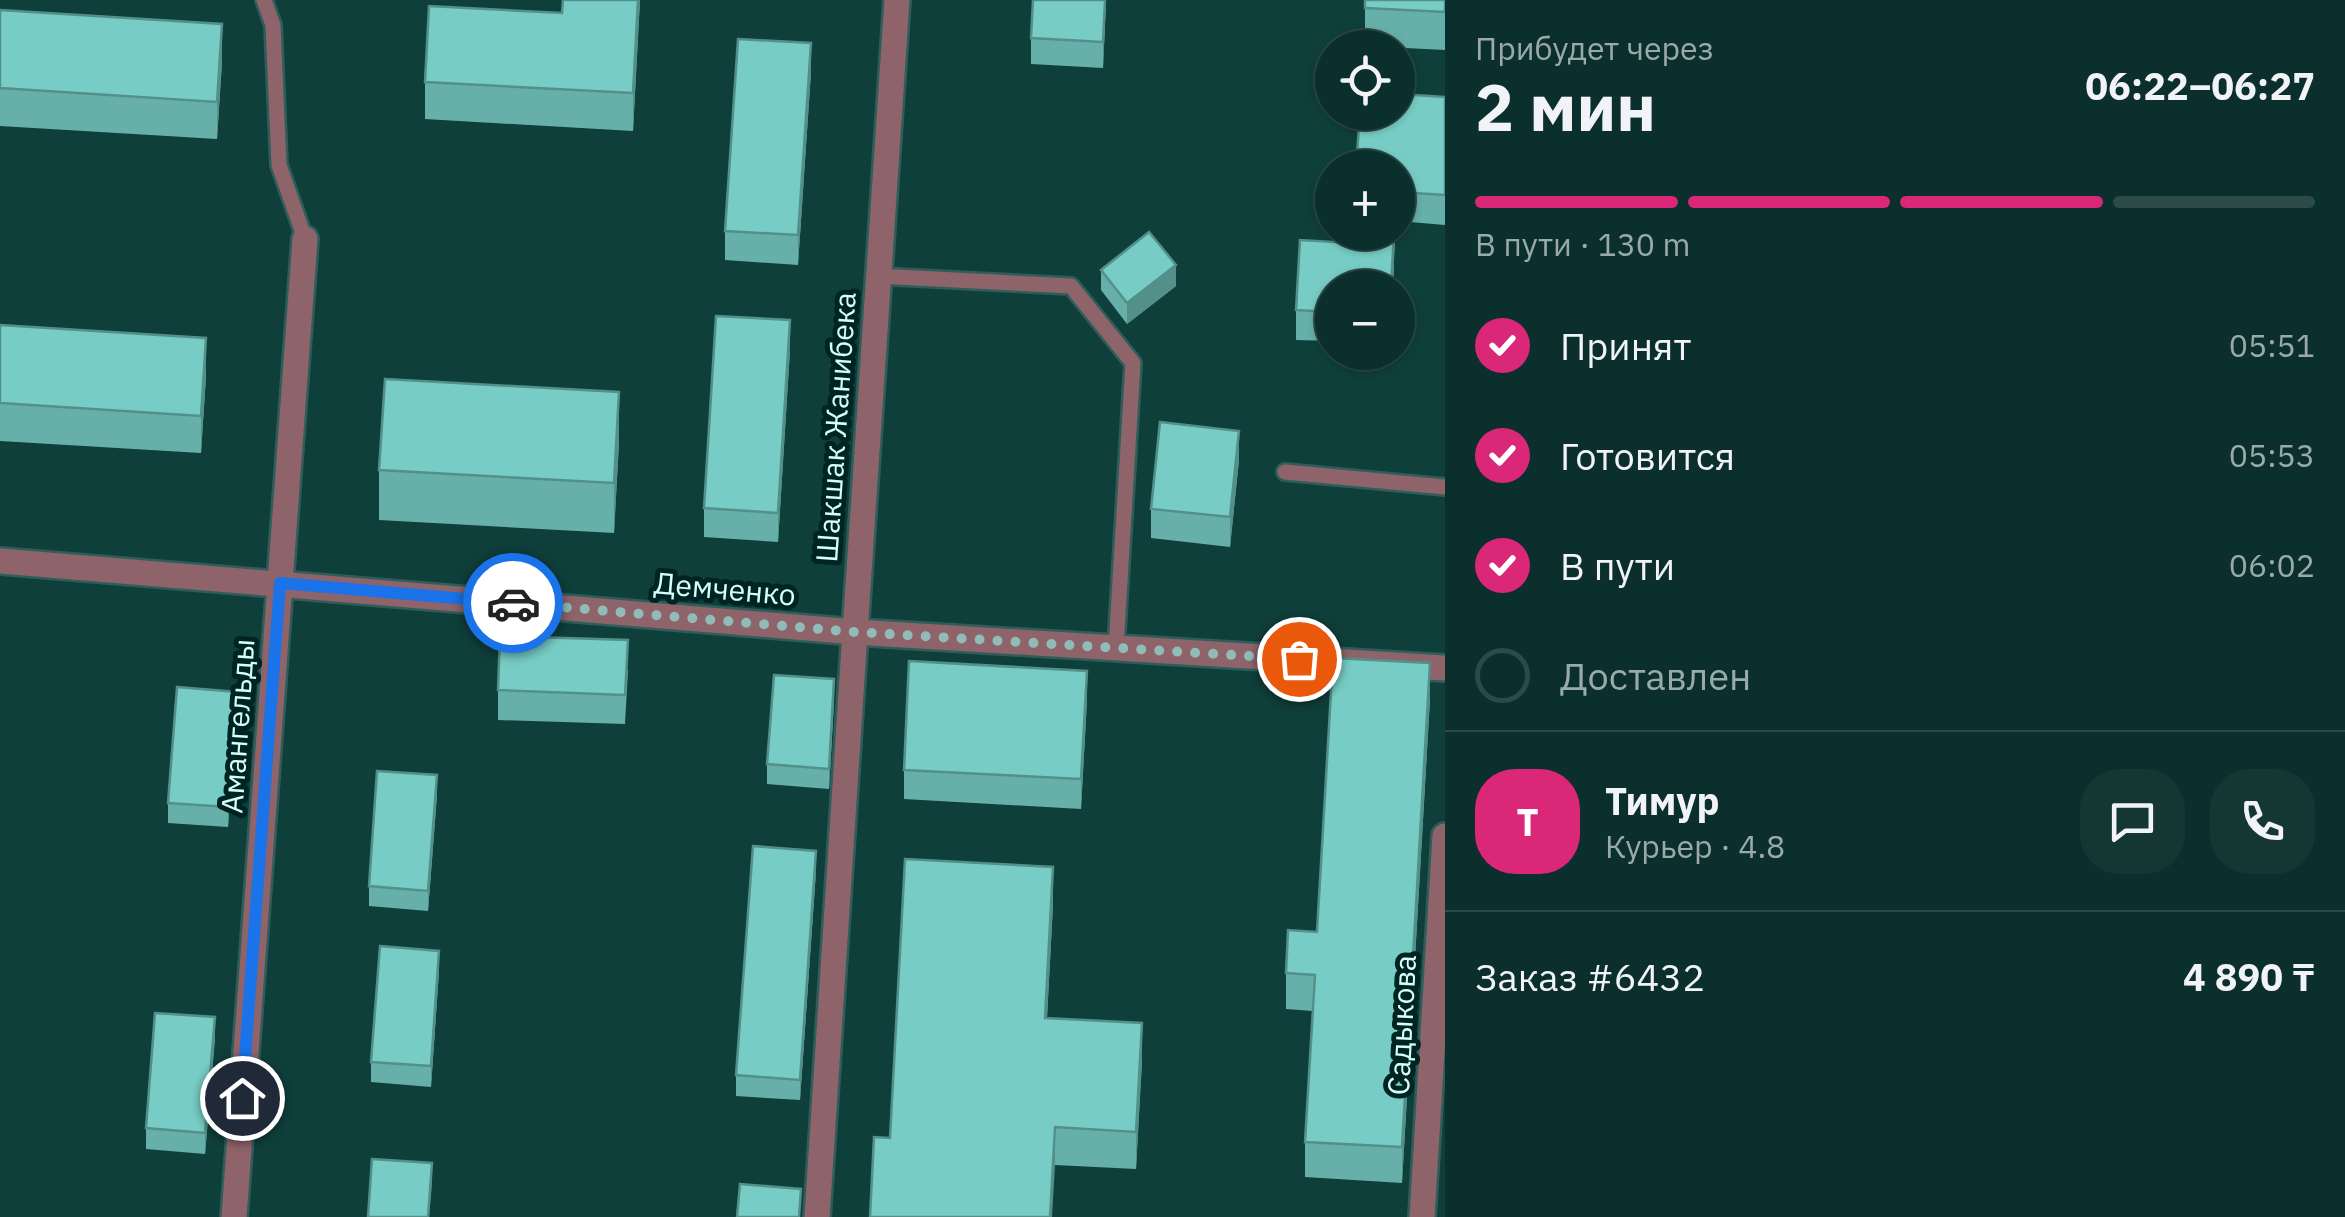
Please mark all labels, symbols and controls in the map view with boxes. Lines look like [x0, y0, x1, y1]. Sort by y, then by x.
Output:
text: Прибудет через [1475, 27, 1714, 69]
map controls [1315, 30, 1415, 370]
button: locate [1315, 30, 1415, 130]
text: 06:22–06:27 [2085, 61, 2315, 110]
text: 2 мин [1475, 64, 1656, 149]
button: + [1315, 150, 1415, 250]
text: В пути · 130 m [1475, 223, 1691, 265]
button: − [1315, 270, 1415, 370]
street label: Шакшак Жанибека [806, 291, 864, 563]
icon: check [1475, 318, 1530, 373]
text: Принят [1560, 321, 1691, 370]
text: 05:51 [2229, 324, 2315, 366]
icon: check [1475, 428, 1530, 483]
text: Готовится [1560, 431, 1735, 480]
text: 05:53 [2229, 434, 2315, 476]
icon: check [1475, 538, 1530, 593]
text: В пути [1560, 541, 1675, 590]
text: 06:02 [2229, 544, 2315, 586]
courier [463, 553, 563, 653]
street label: Демченко [653, 562, 797, 614]
icon: car [486, 576, 541, 631]
pin [1257, 617, 1342, 702]
icon: bag [1272, 632, 1327, 687]
street label: Амангельды [211, 637, 263, 815]
text: Доставлен [1560, 651, 1751, 700]
button: chat [2080, 769, 2185, 874]
button: phone [2210, 769, 2315, 874]
text: Тимур [1605, 776, 1720, 825]
text: Т [1516, 797, 1539, 846]
text: Курьер · 4.8 [1605, 825, 1785, 867]
text: Заказ #6432 [1475, 952, 1705, 1001]
text: 4 890 ₸ [2183, 952, 2315, 1001]
street label: Садыкова [1378, 954, 1424, 1096]
pin [200, 1056, 285, 1141]
icon: home [215, 1071, 270, 1126]

